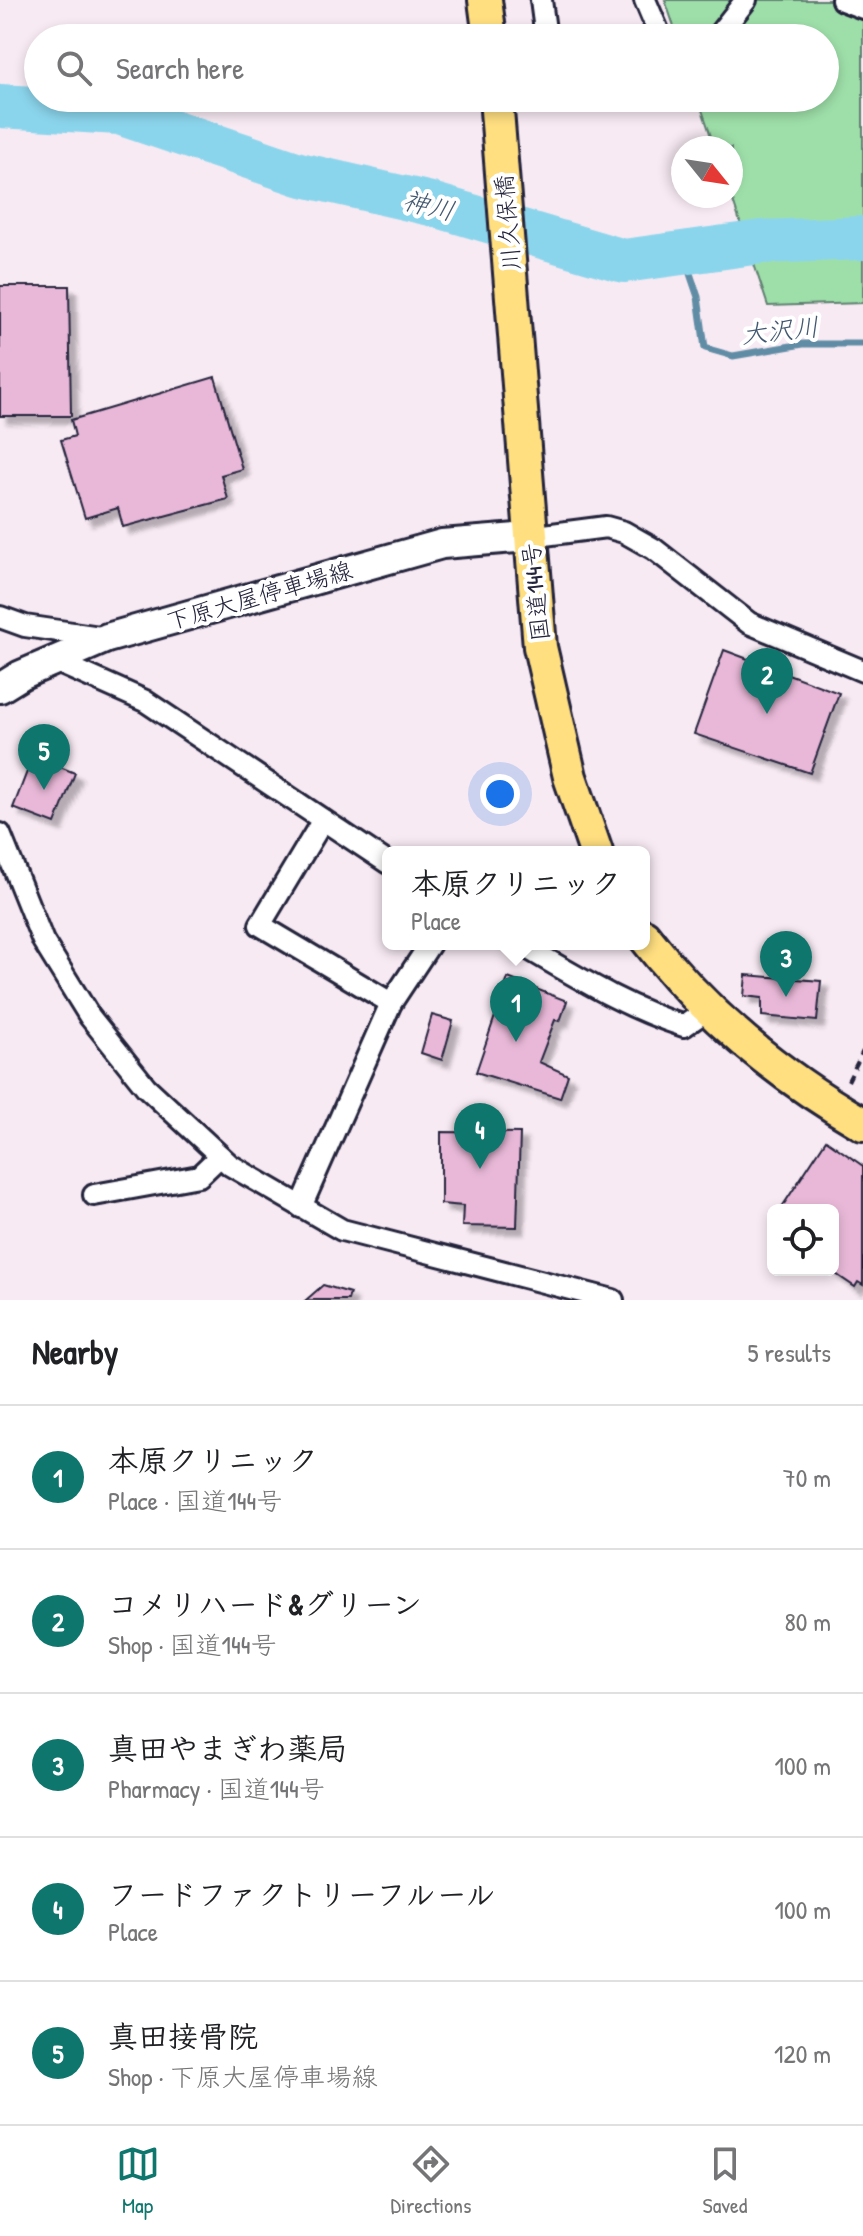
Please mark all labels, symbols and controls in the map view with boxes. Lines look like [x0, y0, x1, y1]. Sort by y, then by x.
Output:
search box [24, 24, 839, 112]
icon: search [52, 46, 96, 90]
text: Search here [116, 48, 244, 88]
north arrow [671, 136, 743, 208]
street label: 川久保橋 [487, 174, 527, 272]
water label: 神川 [400, 182, 458, 228]
water label: 大沢川 [739, 309, 821, 351]
street label: 国道144号 [514, 541, 556, 643]
street label: 下原大屋停車場線 [162, 553, 356, 637]
pin: 2 [741, 648, 793, 714]
pin: 5 [18, 724, 70, 790]
your location [480, 774, 520, 814]
popup [382, 846, 650, 950]
text: 本原クリニック [411, 863, 621, 903]
text: Place [411, 903, 461, 938]
pin: 3 [760, 931, 812, 997]
pin: 1 [490, 976, 542, 1042]
pin: 4 [454, 1103, 506, 1169]
map controls [767, 1204, 839, 1276]
button: locate [767, 1204, 839, 1276]
text: Nearby [32, 1329, 118, 1375]
text: 5 results [747, 1335, 831, 1370]
text: 本原クリニック [108, 1440, 318, 1480]
text: 1 [53, 1460, 63, 1495]
text: 70 m [783, 1460, 831, 1495]
text: Place · 国道144号 [108, 1483, 282, 1518]
text: コメリハード&グリーン [108, 1584, 422, 1624]
text: 2 [52, 1604, 64, 1639]
text: 80 m [784, 1604, 831, 1639]
text: Shop · 国道144号 [108, 1627, 277, 1662]
text: 真田やまぎわ薬局 [108, 1728, 347, 1768]
text: 3 [52, 1748, 64, 1783]
text: 100 m [775, 1748, 831, 1783]
text: Pharmacy · 国道144号 [108, 1771, 325, 1806]
text: フードファクトリーフルール [108, 1874, 496, 1914]
text: 4 [53, 1892, 63, 1927]
text: 100 m [775, 1892, 831, 1927]
text: Place [108, 1914, 158, 1949]
text: 真田接骨院 [108, 2016, 258, 2056]
text: 5 [53, 2036, 64, 2071]
text: 120 m [774, 2036, 831, 2071]
text: Shop · 下原大屋停車場線 [108, 2059, 378, 2094]
tab: Map [116, 2142, 160, 2220]
tab: Directions [391, 2142, 472, 2220]
tab: Saved [703, 2142, 747, 2220]

